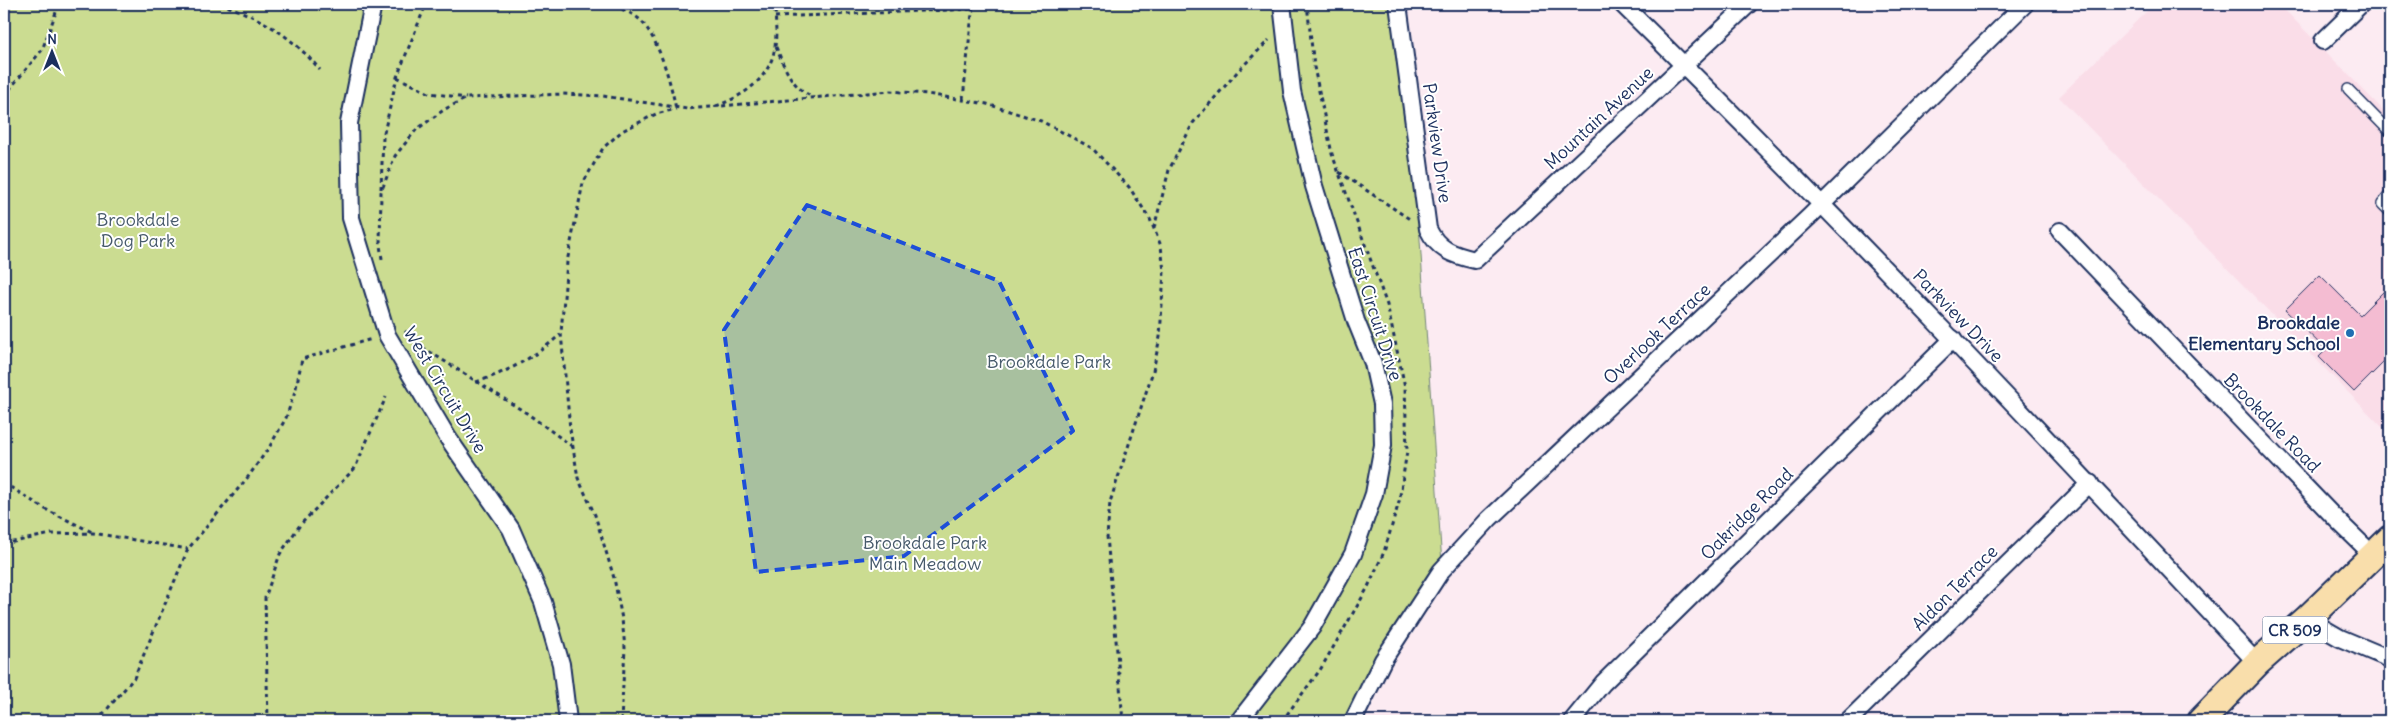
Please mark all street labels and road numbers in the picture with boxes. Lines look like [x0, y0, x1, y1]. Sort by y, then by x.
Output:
street label: Mountain Avenue [1539, 61, 1658, 174]
street label: Parkview Drive [1418, 82, 1457, 204]
street label: East Circuit Drive [1343, 244, 1408, 383]
street label: Parkview Drive [1908, 264, 2009, 367]
street label: Overlook Terrace [1598, 278, 1715, 389]
street label: West Circuit Drive [399, 322, 492, 457]
street label: Brookdale Road [2219, 368, 2326, 477]
street label: Oakridge Road [1696, 462, 1798, 565]
street label: Aldon Terrace [1907, 540, 2002, 635]
road number: CR 509 [2262, 616, 2328, 644]

